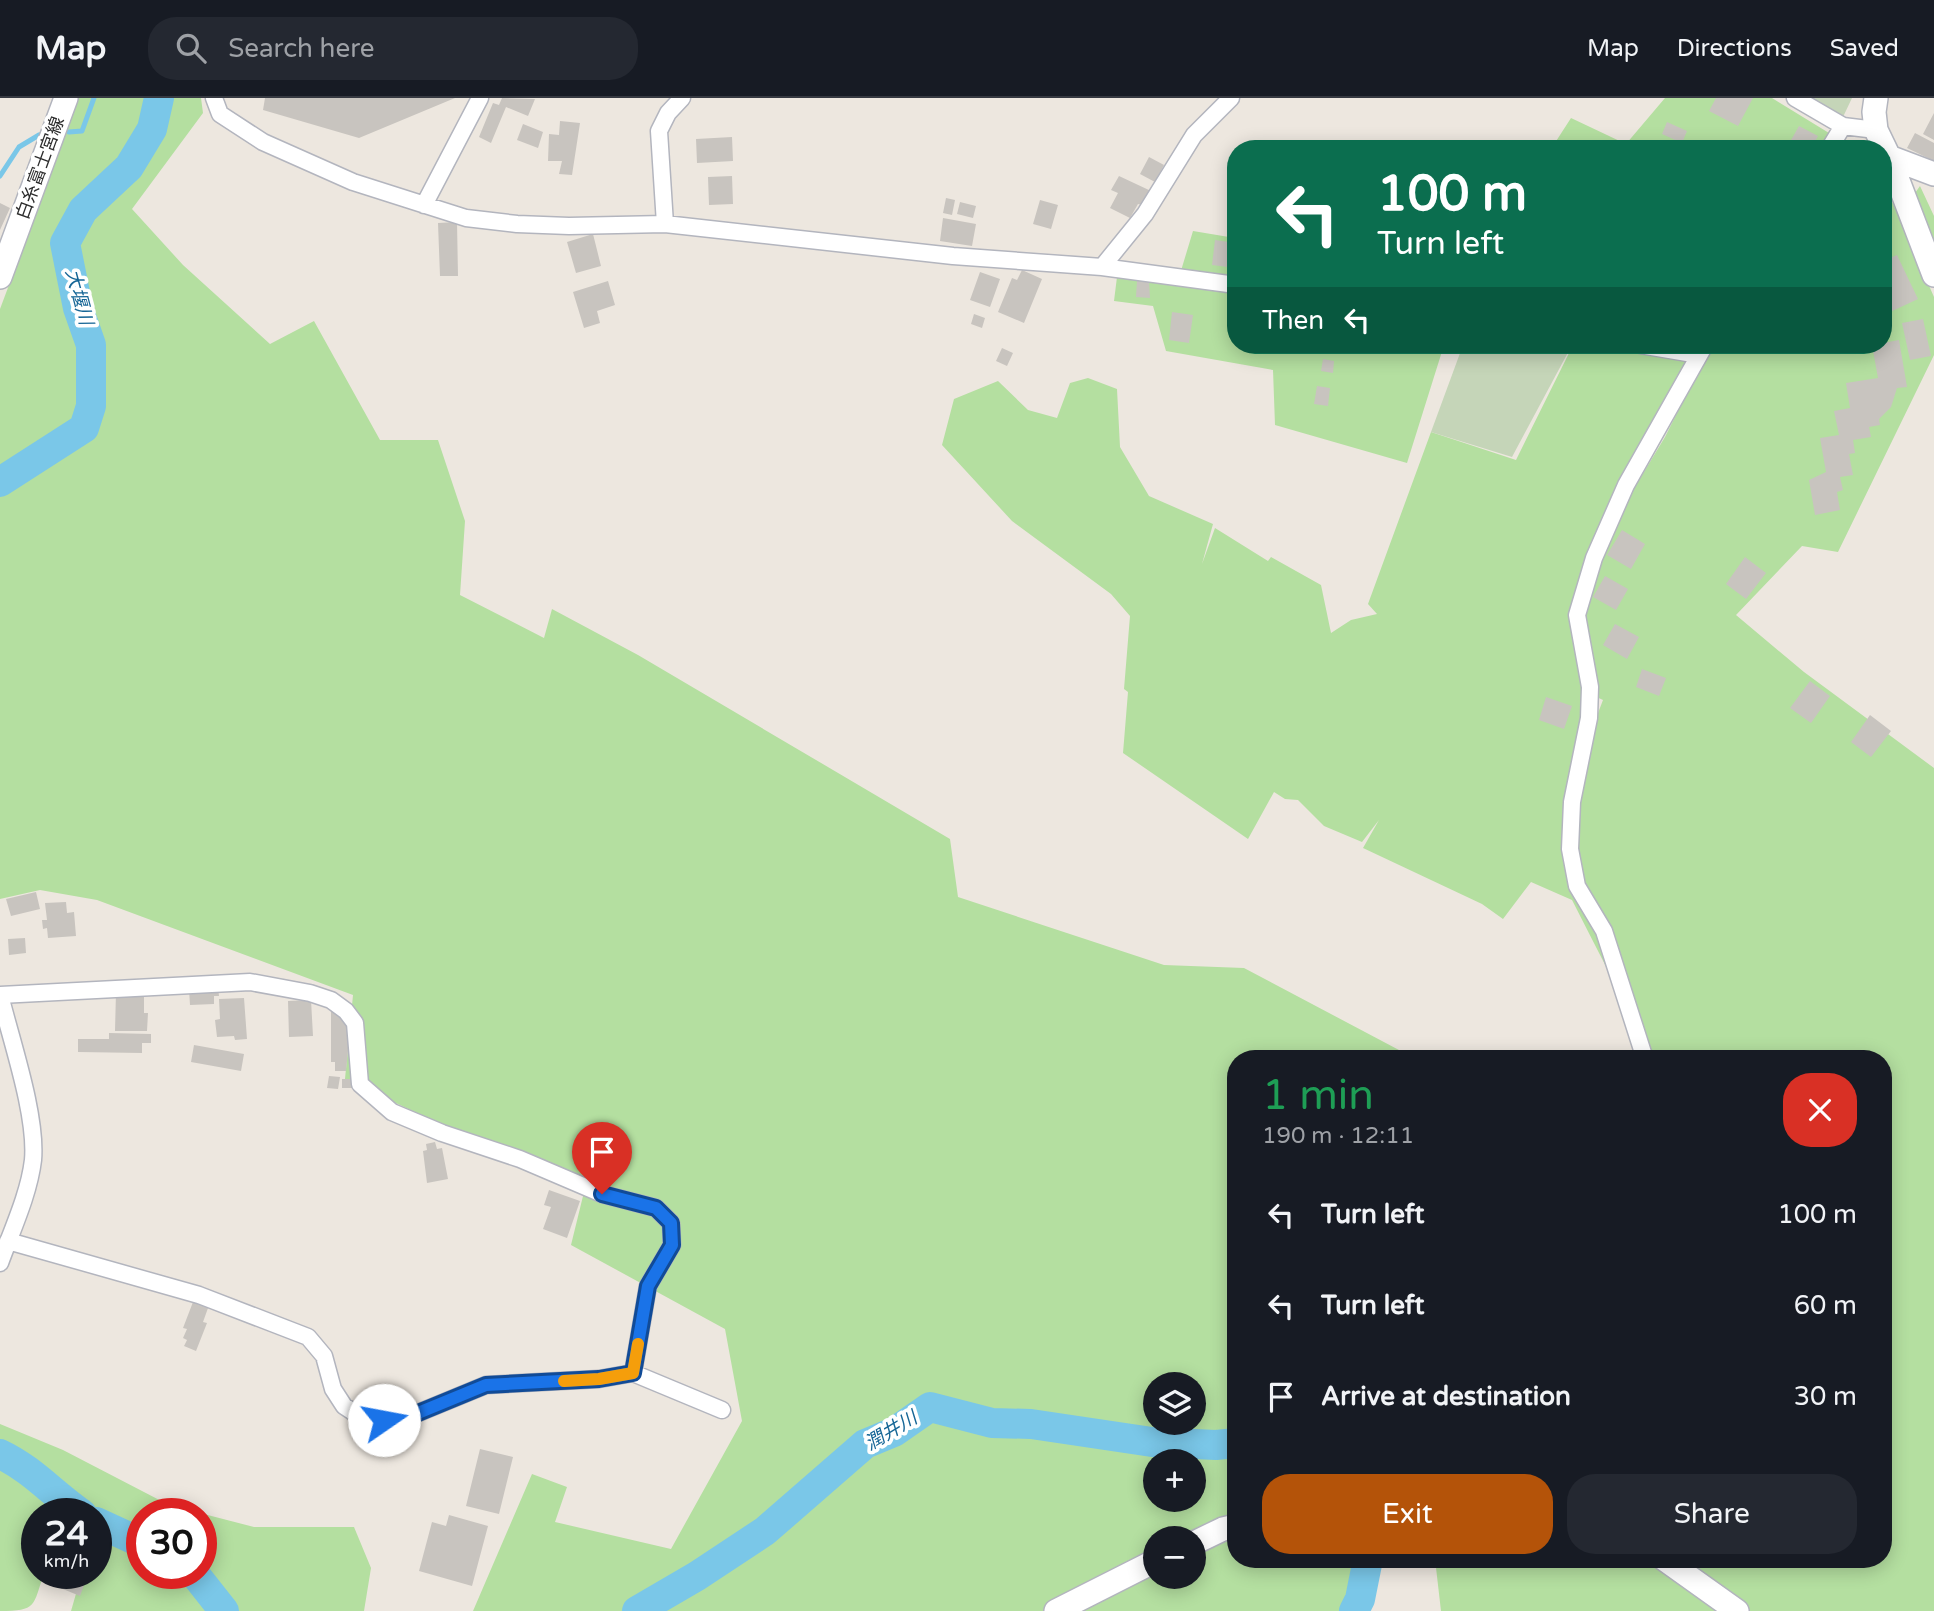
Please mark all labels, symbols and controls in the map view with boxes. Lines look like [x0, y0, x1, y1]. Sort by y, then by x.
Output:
search box [148, 17, 638, 80]
text: Map [35, 29, 106, 68]
icon: search [172, 29, 210, 67]
text: Search here [228, 33, 374, 64]
text: Map [1587, 34, 1639, 63]
text: Directions [1677, 34, 1792, 63]
text: Saved [1830, 34, 1899, 63]
street label: 白糸富士宮線 [11, 113, 69, 223]
text: 100 m [1377, 165, 1527, 224]
icon: left [1262, 168, 1353, 259]
text: Turn left [1377, 225, 1504, 263]
water label: 大堰川 [61, 267, 98, 329]
icon: left [1338, 301, 1376, 339]
text: Then [1262, 305, 1324, 336]
text: 1 min [1262, 1070, 1374, 1121]
button: close [1783, 1073, 1857, 1147]
pin [572, 1122, 632, 1194]
text: 190 m · 12:11 [1262, 1122, 1414, 1150]
icon: arrive [583, 1133, 621, 1171]
icon: left [1262, 1196, 1300, 1234]
text: Turn left [1321, 1199, 1424, 1230]
text: 100 m [1777, 1199, 1857, 1230]
icon: left [1262, 1287, 1300, 1325]
text: Turn left [1321, 1290, 1424, 1321]
text: 60 m [1794, 1290, 1857, 1321]
map controls [1143, 1372, 1206, 1589]
button: layers [1143, 1372, 1206, 1435]
icon: arrive [1262, 1378, 1300, 1416]
text: Arrive at destination [1321, 1381, 1571, 1412]
text: 30 m [1794, 1381, 1857, 1412]
position arrow [347, 1383, 421, 1457]
water label: 潤井川 [861, 1406, 923, 1455]
button: + [1143, 1449, 1206, 1512]
button: Exit [1262, 1474, 1553, 1554]
button: Share [1567, 1474, 1857, 1554]
speed limit sign: 30 [126, 1498, 217, 1589]
text: 24 [45, 1513, 88, 1555]
button: − [1143, 1526, 1206, 1589]
text: km/h [44, 1550, 89, 1572]

